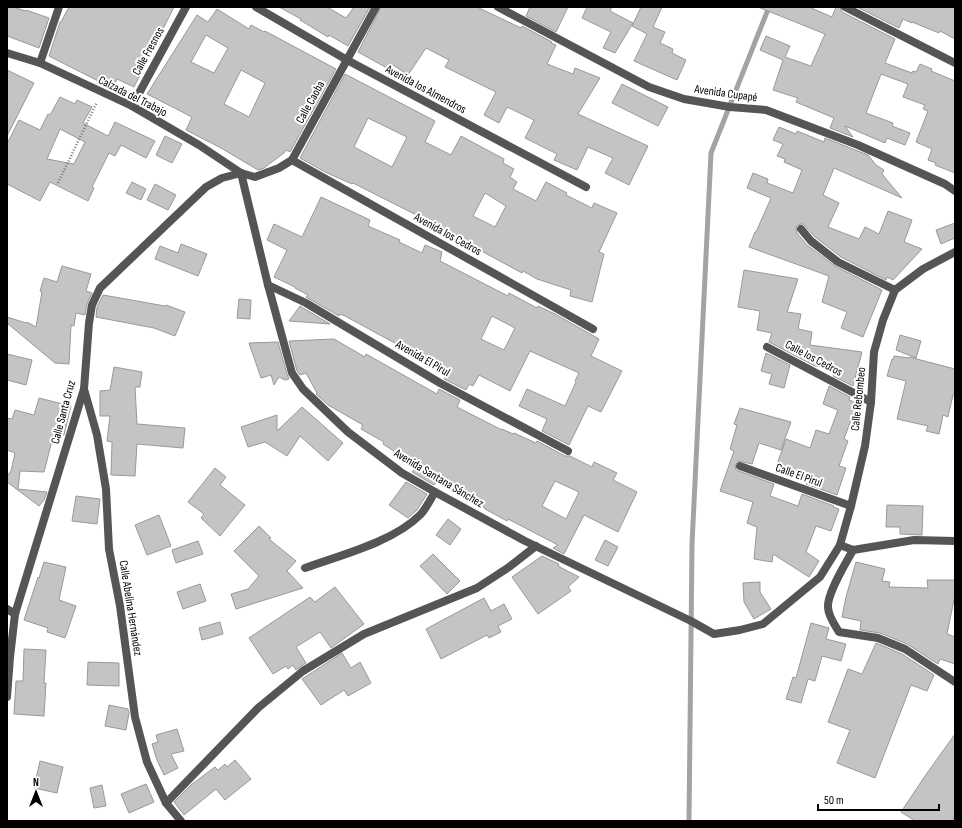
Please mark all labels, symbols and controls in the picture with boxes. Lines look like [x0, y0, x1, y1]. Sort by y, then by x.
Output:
street label: Calle Fresnos [129, 25, 168, 78]
street label: Avenida los Almendros [382, 61, 469, 117]
street label: Calzada del Trabajo [96, 73, 170, 120]
street label: Calle Caoba [293, 78, 328, 126]
street label: Avenida Cupapé [692, 82, 759, 105]
street label: Avenida los Cedros [411, 209, 484, 259]
street label: Avenida El Pirul [392, 336, 453, 380]
street label: Calle los Cedros [782, 337, 845, 380]
street label: Calle Rebombeo [848, 366, 869, 432]
street label: Calle Santa Cruz [48, 378, 79, 446]
street label: Avenida Santana Sánchez [390, 445, 487, 512]
street label: Calle El Pirul [773, 460, 824, 491]
street label: Calle Abelina Hernández [116, 559, 146, 657]
north arrow [16, 772, 56, 812]
text: N [33, 776, 39, 789]
scale bar [818, 786, 939, 812]
text: 50 m [824, 793, 844, 808]

